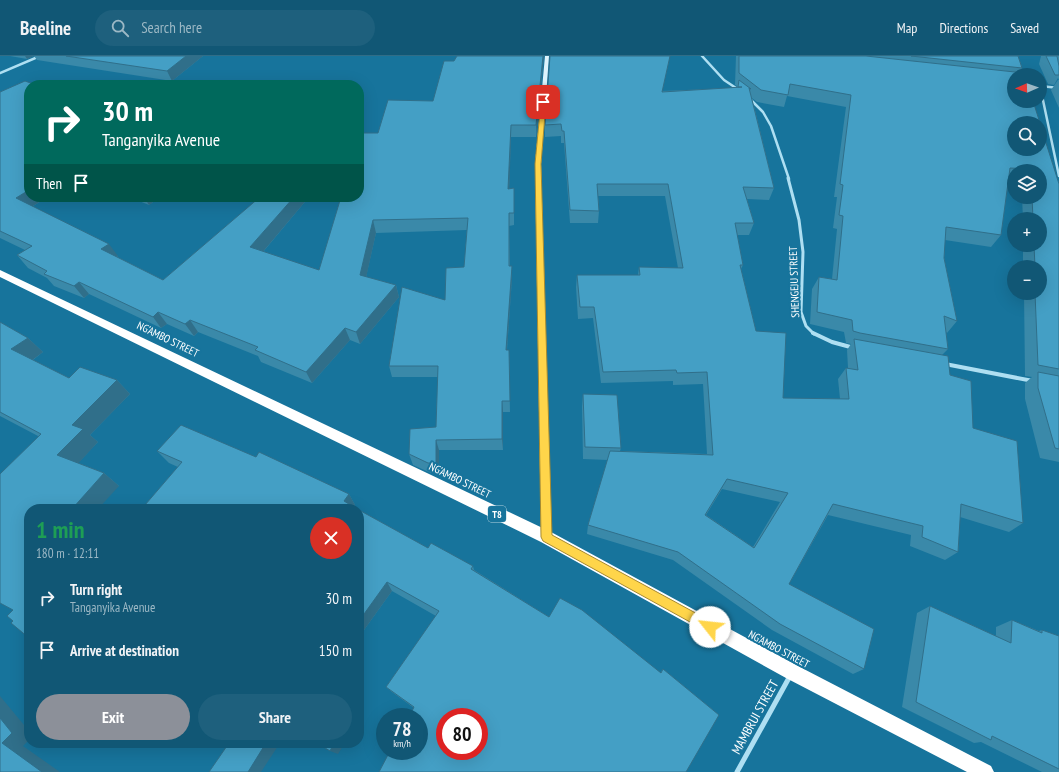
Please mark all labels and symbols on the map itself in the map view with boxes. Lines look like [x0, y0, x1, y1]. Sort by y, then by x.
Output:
north arrow [1007, 68, 1047, 108]
pin [526, 85, 560, 119]
street label: SHENGEJU STREET [786, 246, 802, 318]
street label: NG’AMBO STREET [135, 318, 201, 360]
street label: NG’AMBO STREET [427, 459, 493, 501]
road number: T8 [488, 506, 506, 522]
position arrow [689, 606, 731, 648]
street label: NG’AMBO STREET [746, 627, 812, 671]
street label: MAMBRUI STREET [728, 677, 782, 757]
speed limit sign: 80 [436, 708, 488, 760]

